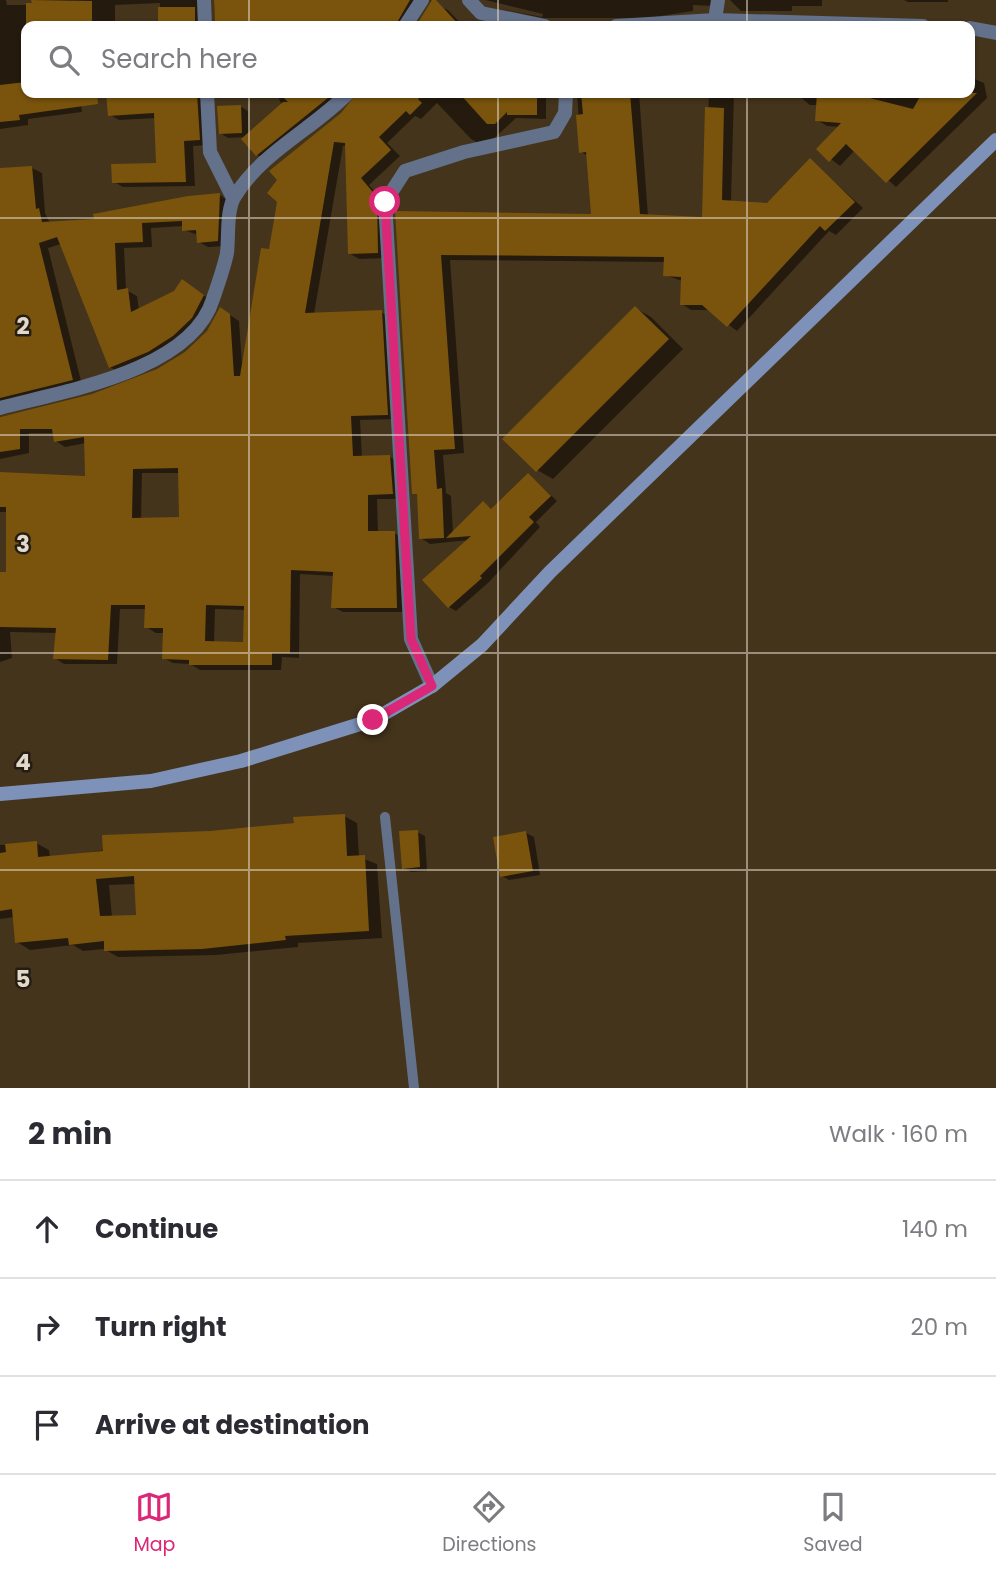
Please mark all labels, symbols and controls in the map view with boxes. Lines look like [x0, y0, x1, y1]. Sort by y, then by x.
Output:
search box [21, 21, 975, 98]
icon: search [45, 41, 83, 79]
text: Search here [101, 41, 258, 77]
route start [369, 186, 400, 217]
text: 2 [16, 310, 30, 342]
text: 3 [16, 528, 30, 560]
route end [357, 704, 388, 735]
text: 4 [15, 746, 31, 778]
text: 5 [16, 963, 30, 995]
text: 2 min [28, 1112, 112, 1155]
text: Walk · 160 m [829, 1118, 968, 1150]
icon: ahead [28, 1210, 66, 1248]
text: Continue [95, 1211, 218, 1247]
text: 140 m [902, 1213, 968, 1245]
icon: right [28, 1308, 66, 1346]
text: Turn right [95, 1309, 227, 1345]
text: 20 m [910, 1311, 968, 1343]
icon: arrive [28, 1406, 66, 1444]
text: Arrive at destination [95, 1407, 370, 1443]
tab: Map [133, 1488, 175, 1559]
tab: Directions [442, 1488, 537, 1559]
tab: Saved [803, 1488, 863, 1559]

